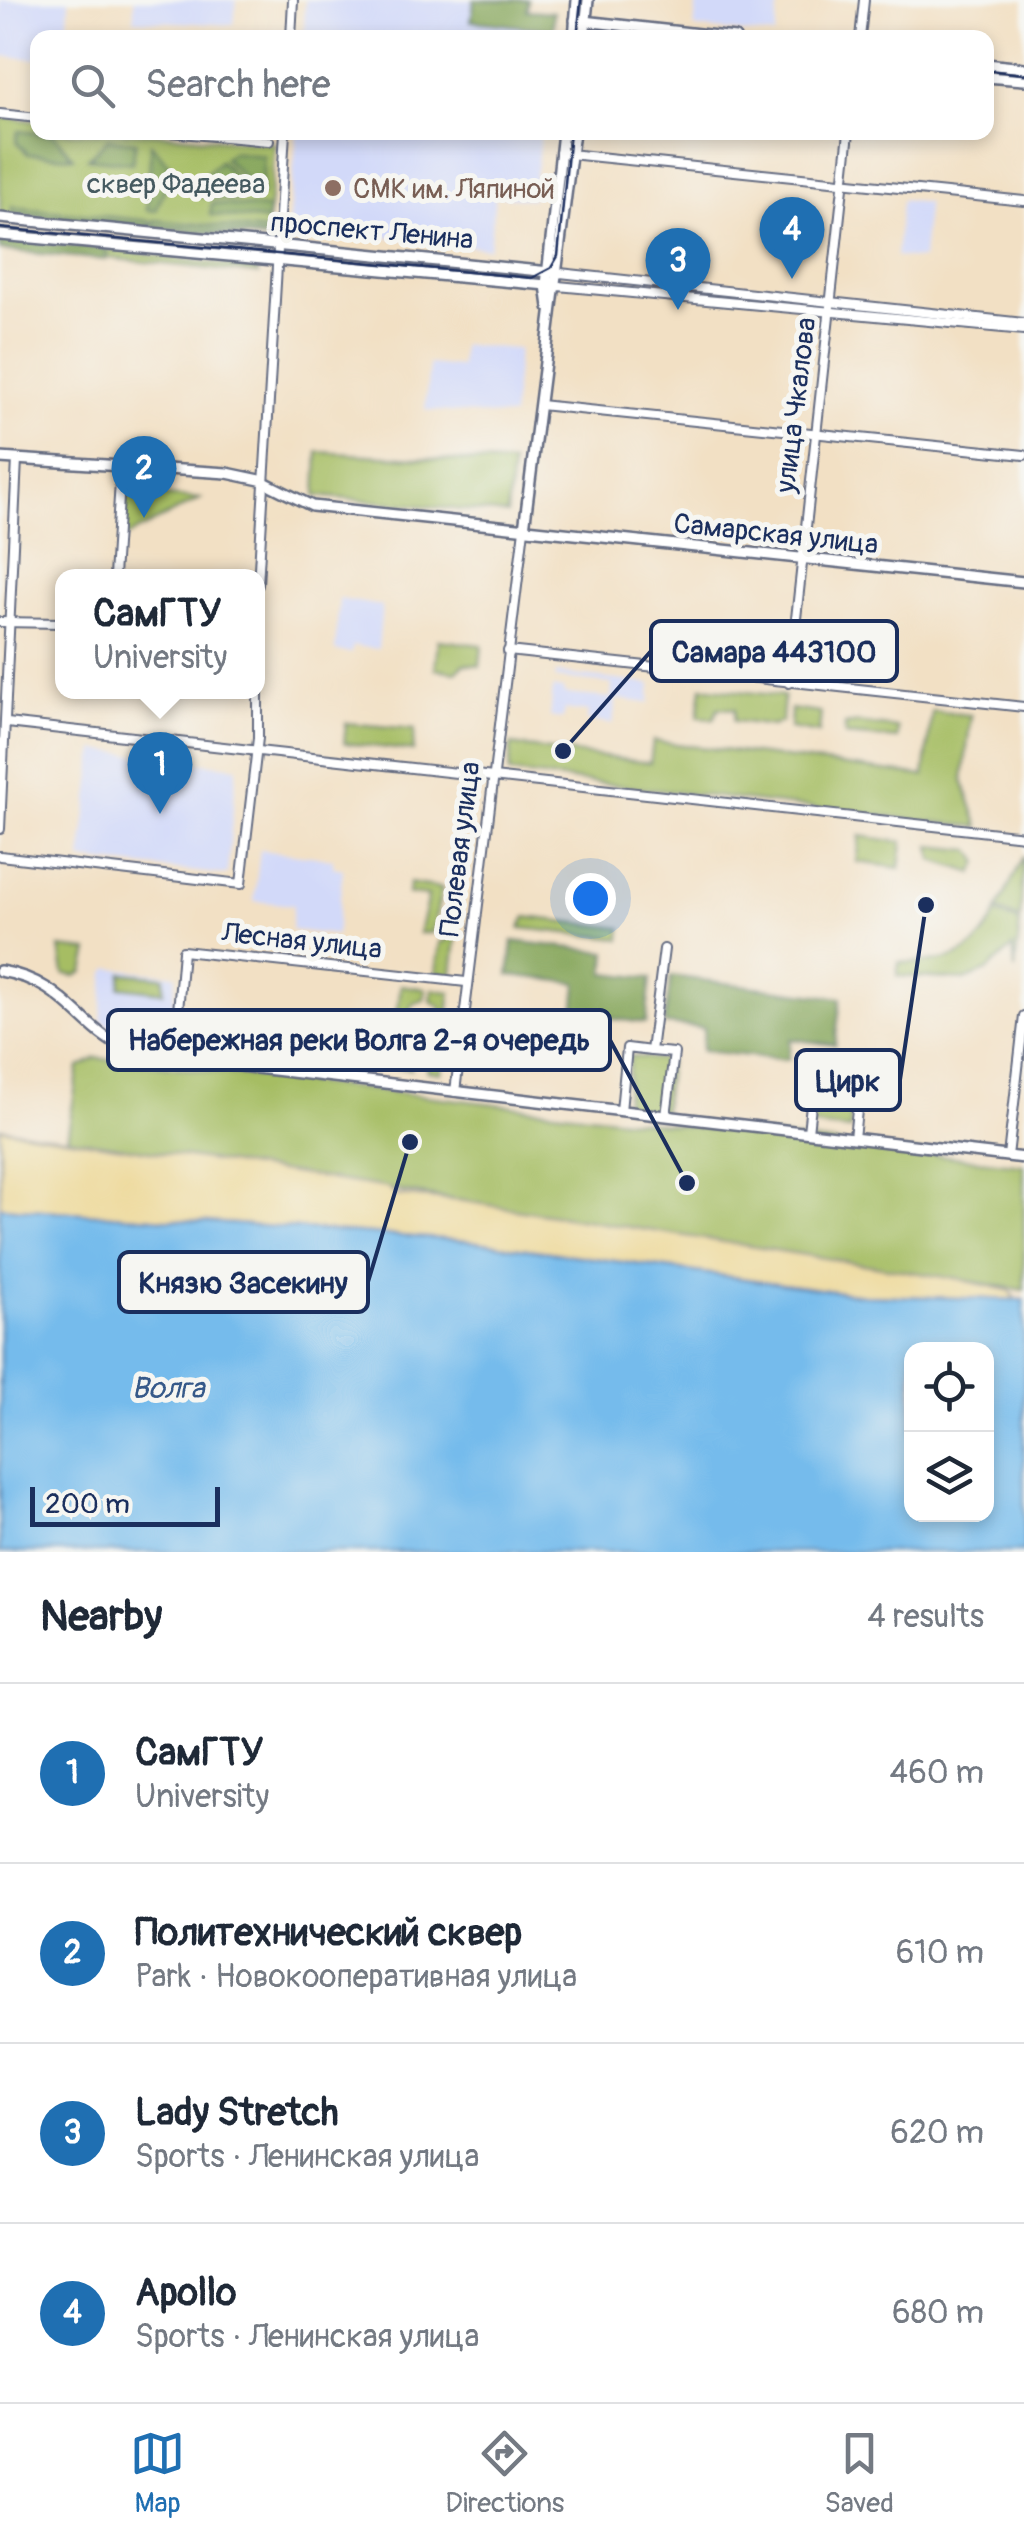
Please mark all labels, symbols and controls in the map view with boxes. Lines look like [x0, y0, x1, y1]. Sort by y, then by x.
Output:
search box [30, 30, 994, 140]
icon: search [65, 58, 120, 113]
text: Search here [145, 61, 331, 109]
park label: сквер Фадеева [87, 167, 265, 202]
place label: СМК им. Ляпиной [353, 172, 555, 207]
marker: СМК им. Ляпиной [322, 177, 344, 199]
pin: 4 [760, 196, 824, 279]
street label: проспект Ленина [269, 205, 475, 258]
pin: 3 [646, 228, 710, 310]
street label: улица Чкалова [768, 315, 825, 496]
pin: 2 [112, 436, 176, 518]
street label: Самарская улица [672, 506, 880, 563]
popup [55, 569, 265, 699]
text: СамГТУ [93, 590, 221, 638]
callout: Самара 443100 [651, 621, 897, 681]
text: Самара 443100 [671, 634, 877, 671]
text: University [93, 638, 227, 678]
pin: 1 [128, 732, 192, 814]
street label: Полевая улица [432, 760, 489, 939]
your location [565, 873, 616, 924]
street label: Лесная улица [219, 916, 384, 967]
callout: Набережная реки Волга 2-я очередь [108, 1010, 610, 1070]
text: Набережная реки Волга 2-я очередь [128, 1022, 590, 1059]
callout: Цирк [796, 1050, 900, 1110]
text: Цирк [816, 1063, 880, 1100]
callout: Князю Засекину [119, 1252, 368, 1312]
text: Князю Засекину [138, 1265, 348, 1302]
map controls [904, 1342, 994, 1522]
button: locate [904, 1342, 994, 1432]
water label: Волга [131, 1370, 207, 1407]
button: layers [904, 1432, 994, 1522]
scale bar [30, 1482, 220, 1526]
text: 200 m [45, 1487, 130, 1522]
text: Nearby [40, 1591, 162, 1643]
text: 4 results [867, 1597, 984, 1637]
text: СамГТУ [135, 1729, 263, 1777]
text: 1 [66, 1753, 79, 1793]
text: 460 m [890, 1753, 984, 1793]
text: University [135, 1777, 269, 1817]
text: Политехнический сквер [135, 1909, 522, 1957]
text: 2 [64, 1933, 81, 1973]
text: 610 m [896, 1933, 984, 1973]
text: Park · Новокооперативная улица [135, 1957, 577, 1997]
text: Lady Stretch [135, 2089, 339, 2137]
text: 3 [64, 2113, 81, 2153]
text: 620 m [890, 2113, 984, 2153]
text: Sports · Ленинская улица [135, 2137, 479, 2177]
text: Apollo [135, 2269, 237, 2317]
text: 4 [63, 2293, 82, 2333]
text: 680 m [892, 2293, 984, 2333]
text: Sports · Ленинская улица [135, 2317, 479, 2357]
tab: Map [130, 2426, 185, 2521]
tab: Directions [445, 2426, 564, 2521]
tab: Saved [824, 2426, 894, 2521]

